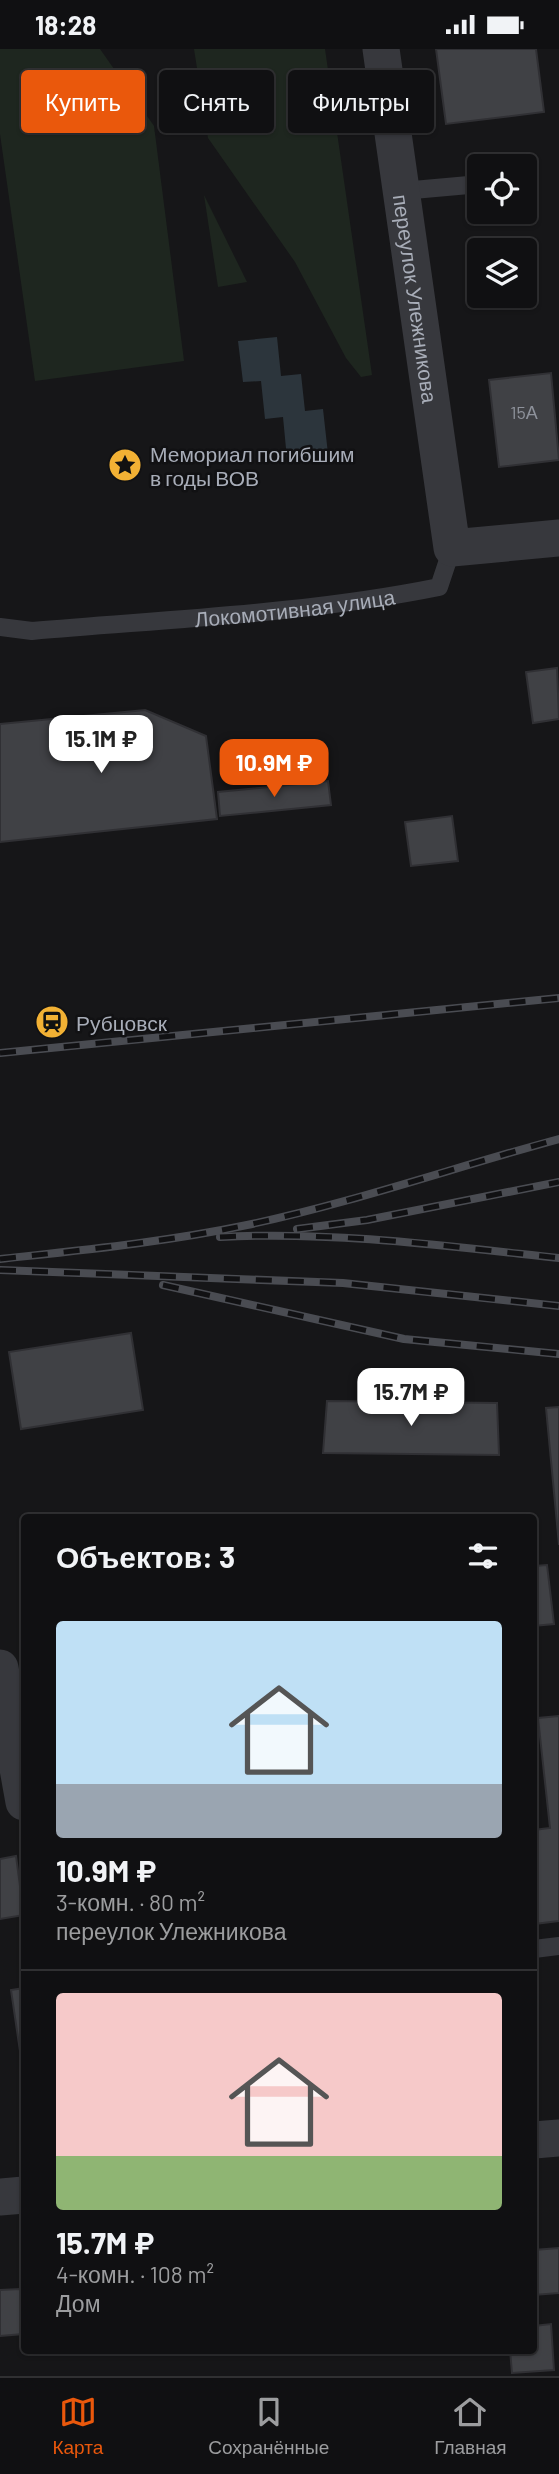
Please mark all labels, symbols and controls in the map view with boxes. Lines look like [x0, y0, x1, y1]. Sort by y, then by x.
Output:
text: 18:28 [35, 9, 96, 40]
chip: Купить [21, 70, 145, 133]
chip: Снять [159, 70, 274, 133]
chip: Фильтры [288, 70, 434, 133]
map controls [467, 154, 537, 308]
button: locate [467, 154, 537, 224]
street label: переулок Улежникова [389, 192, 444, 405]
button: layers [467, 238, 537, 308]
house number: 15А [510, 401, 538, 423]
place label: Мемориал погибшим в годы ВОВ [150, 441, 355, 490]
place icon: Мемориал погибшим в годы ВОВ [106, 446, 144, 484]
street label: Локомотивная улица [194, 583, 397, 631]
pin: 15.1M ₽ [36, 715, 166, 775]
text: 15.1M ₽ [65, 724, 137, 752]
pin: 10.9M ₽ [209, 739, 339, 799]
text: 10.9M ₽ [236, 748, 312, 776]
station icon: Рубцовск [33, 1003, 71, 1041]
place label: Рубцовск [76, 1010, 168, 1035]
pin: 15.7M ₽ [346, 1369, 476, 1428]
text: 15.7M ₽ [373, 1377, 449, 1405]
icon: filters [464, 1537, 502, 1575]
text: Объектов: 3 [56, 1538, 235, 1574]
icon: home [216, 1667, 342, 1793]
text: 10.9M ₽ [56, 1852, 156, 1888]
text: 3-комн. · 80 m² [56, 1888, 205, 1916]
text: переулок Улежникова [56, 1917, 287, 1945]
icon: home [216, 2039, 342, 2165]
text: 15.7M ₽ [56, 2224, 154, 2260]
text: 4-комн. · 108 m² [56, 2260, 214, 2288]
text: Дом [56, 2289, 100, 2317]
tab: Карта [52, 2393, 103, 2459]
tab: Сохранённые [208, 2393, 329, 2459]
tab: Главная [434, 2393, 507, 2459]

